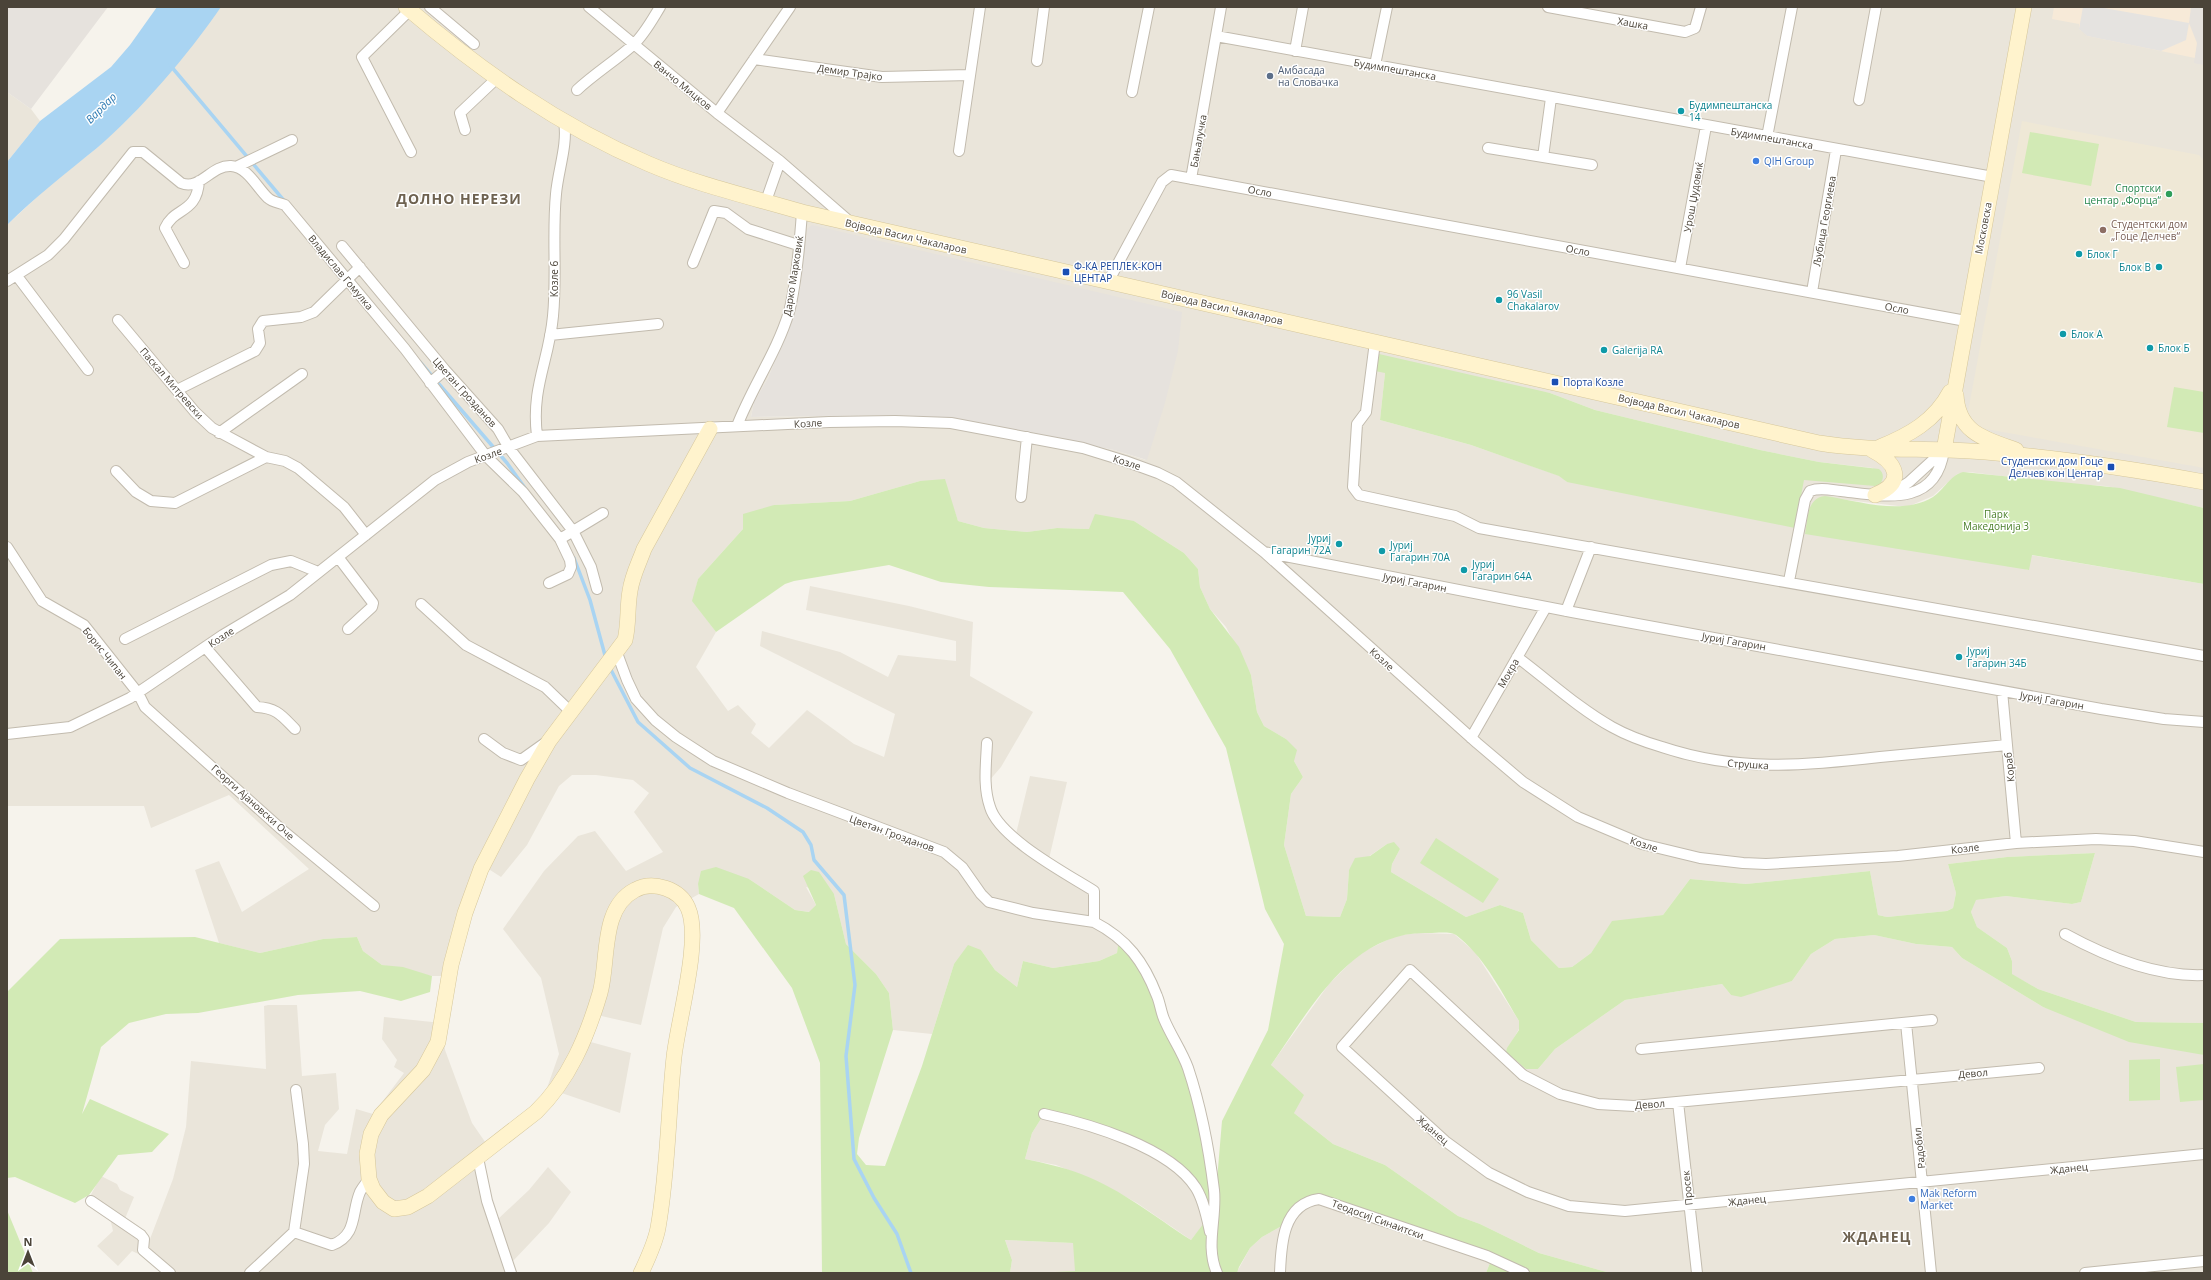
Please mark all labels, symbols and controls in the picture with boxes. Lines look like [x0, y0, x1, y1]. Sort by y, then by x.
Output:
street label: Хашка [1617, 13, 1649, 33]
street label: Будимпештанска [1353, 55, 1437, 83]
street label: Ванчо Мицков [651, 57, 715, 113]
street label: Демир Трајко [816, 60, 884, 84]
place label: Амбасада на Словачка [1278, 63, 1339, 89]
marker: Амбасада на Словачка [1265, 71, 1275, 81]
water label: Вардар [82, 89, 119, 126]
place label: Будимпештанска 14 [1689, 98, 1772, 124]
marker: Будимпештанска 14 [1676, 106, 1686, 116]
street label: Бањалучка [1186, 113, 1210, 169]
street label: Будимпештанска [1730, 124, 1814, 152]
place label: QIH Group [1764, 154, 1814, 168]
marker: QIH Group [1751, 156, 1761, 166]
street label: Урош Џудовиќ [1680, 160, 1706, 233]
street label: Љубица Георгиева [1809, 175, 1839, 267]
place label: Спортски центар „Форца“ [2084, 181, 2162, 207]
street label: Осло [1247, 182, 1273, 200]
district label: ДОЛНО НЕРЕЗИ [396, 189, 522, 208]
marker: Спортски центар „Форца“ [2164, 189, 2174, 199]
street label: Московска [1971, 201, 1995, 255]
street label: Војвода Васил Чакаларов [844, 215, 968, 257]
place label: Студентски дом „Гоце Делчев“ [2111, 217, 2187, 243]
marker: Студентски дом „Гоце Делчев“ [2098, 225, 2108, 235]
street label: Владислав Гомулка [305, 231, 377, 313]
street label: Дарко Марковиќ [780, 234, 806, 317]
street label: Осло [1565, 241, 1591, 259]
place label: Блок Г [2087, 247, 2118, 261]
marker: Блок Г [2074, 249, 2084, 259]
place label: Ф-КА РЕПЛЕК-КОН ЦЕНТАР [1074, 259, 1162, 285]
street label: Козле 6 [547, 260, 561, 297]
place label: Блок В [2119, 260, 2151, 274]
marker: Блок В [2154, 262, 2164, 272]
marker: Ф-КА РЕПЛЕК-КОН ЦЕНТАР [1061, 267, 1071, 277]
street label: Војвода Васил Чакаларов [1160, 286, 1284, 328]
place label: 96 Vasil Chakalarov [1507, 287, 1559, 313]
marker: 96 Vasil Chakalarov [1494, 295, 1504, 305]
street label: Осло [1884, 299, 1910, 317]
place label: Блок А [2071, 327, 2104, 341]
marker: Блок А [2058, 329, 2068, 339]
place label: Блок Б [2158, 341, 2190, 355]
place label: Galerija RA [1612, 343, 1663, 357]
marker: Блок Б [2145, 343, 2155, 353]
street label: Паскал Митревски [137, 344, 207, 422]
marker: Galerija RA [1599, 345, 1609, 355]
street label: Цветан Грозданов [430, 354, 500, 430]
place label: Порта Козле [1563, 375, 1624, 389]
marker: Порта Козле [1550, 377, 1560, 387]
street label: Војвода Васил Чакаларов [1617, 390, 1741, 432]
street label: Козле [794, 415, 823, 431]
street label: Козле [472, 443, 504, 466]
street label: Козле [1111, 451, 1143, 473]
place label: Студентски дом Гоце Делчев кон Центар [2001, 454, 2103, 480]
marker: Студентски дом Гоце Делчев кон Центар [2106, 462, 2116, 472]
park label: Парк Македонија 3 [1963, 507, 2029, 533]
place label: Јуриј Гагарин 72А [1271, 531, 1332, 557]
place label: Јуриј Гагарин 70А [1389, 538, 1450, 564]
marker: Јуриј Гагарин 72А [1334, 539, 1344, 549]
marker: Јуриј Гагарин 70А [1377, 546, 1387, 556]
place label: Јуриј Гагарин 64А [1471, 557, 1532, 583]
marker: Јуриј Гагарин 64А [1459, 565, 1469, 575]
street label: Јуриј Гагарин [1381, 569, 1448, 595]
street label: Козле [205, 623, 237, 651]
street label: Борис Чипан [80, 624, 130, 682]
street label: Јуриј Гагарин [1700, 628, 1767, 654]
street label: Козле [1367, 644, 1397, 674]
place label: Јуриј Гагарин 34Б [1966, 644, 2027, 670]
marker: Јуриј Гагарин 34Б [1954, 652, 1964, 662]
street label: Мокра [1494, 656, 1522, 690]
street label: Јуриј Гагарин [2018, 687, 2085, 713]
street label: Кораб [2000, 751, 2018, 783]
street label: Струшка [1727, 756, 1769, 772]
street label: Георги Ајановски Оче [209, 761, 298, 843]
street label: Цветан Грозданов [848, 811, 937, 855]
street label: Козле [1628, 833, 1660, 855]
street label: Козле [1950, 839, 1980, 857]
street label: Девол [1957, 1065, 1989, 1081]
street label: Девол [1635, 1096, 1665, 1112]
street label: Жданец [1414, 1112, 1452, 1148]
street label: Радобил [1910, 1127, 1928, 1169]
street label: Жданец [2049, 1159, 2089, 1177]
street label: Просек [1678, 1169, 1696, 1206]
place label: Mak Reform Market [1920, 1186, 1977, 1212]
street label: Жданец [1727, 1191, 1767, 1209]
marker: Mak Reform Market [1907, 1194, 1917, 1204]
street label: Теодосиј Синаитски [1330, 1196, 1426, 1242]
district label: ЖДАНЕЦ [1842, 1227, 1912, 1246]
north arrow [8, 1232, 48, 1272]
text: N [24, 1234, 32, 1249]

